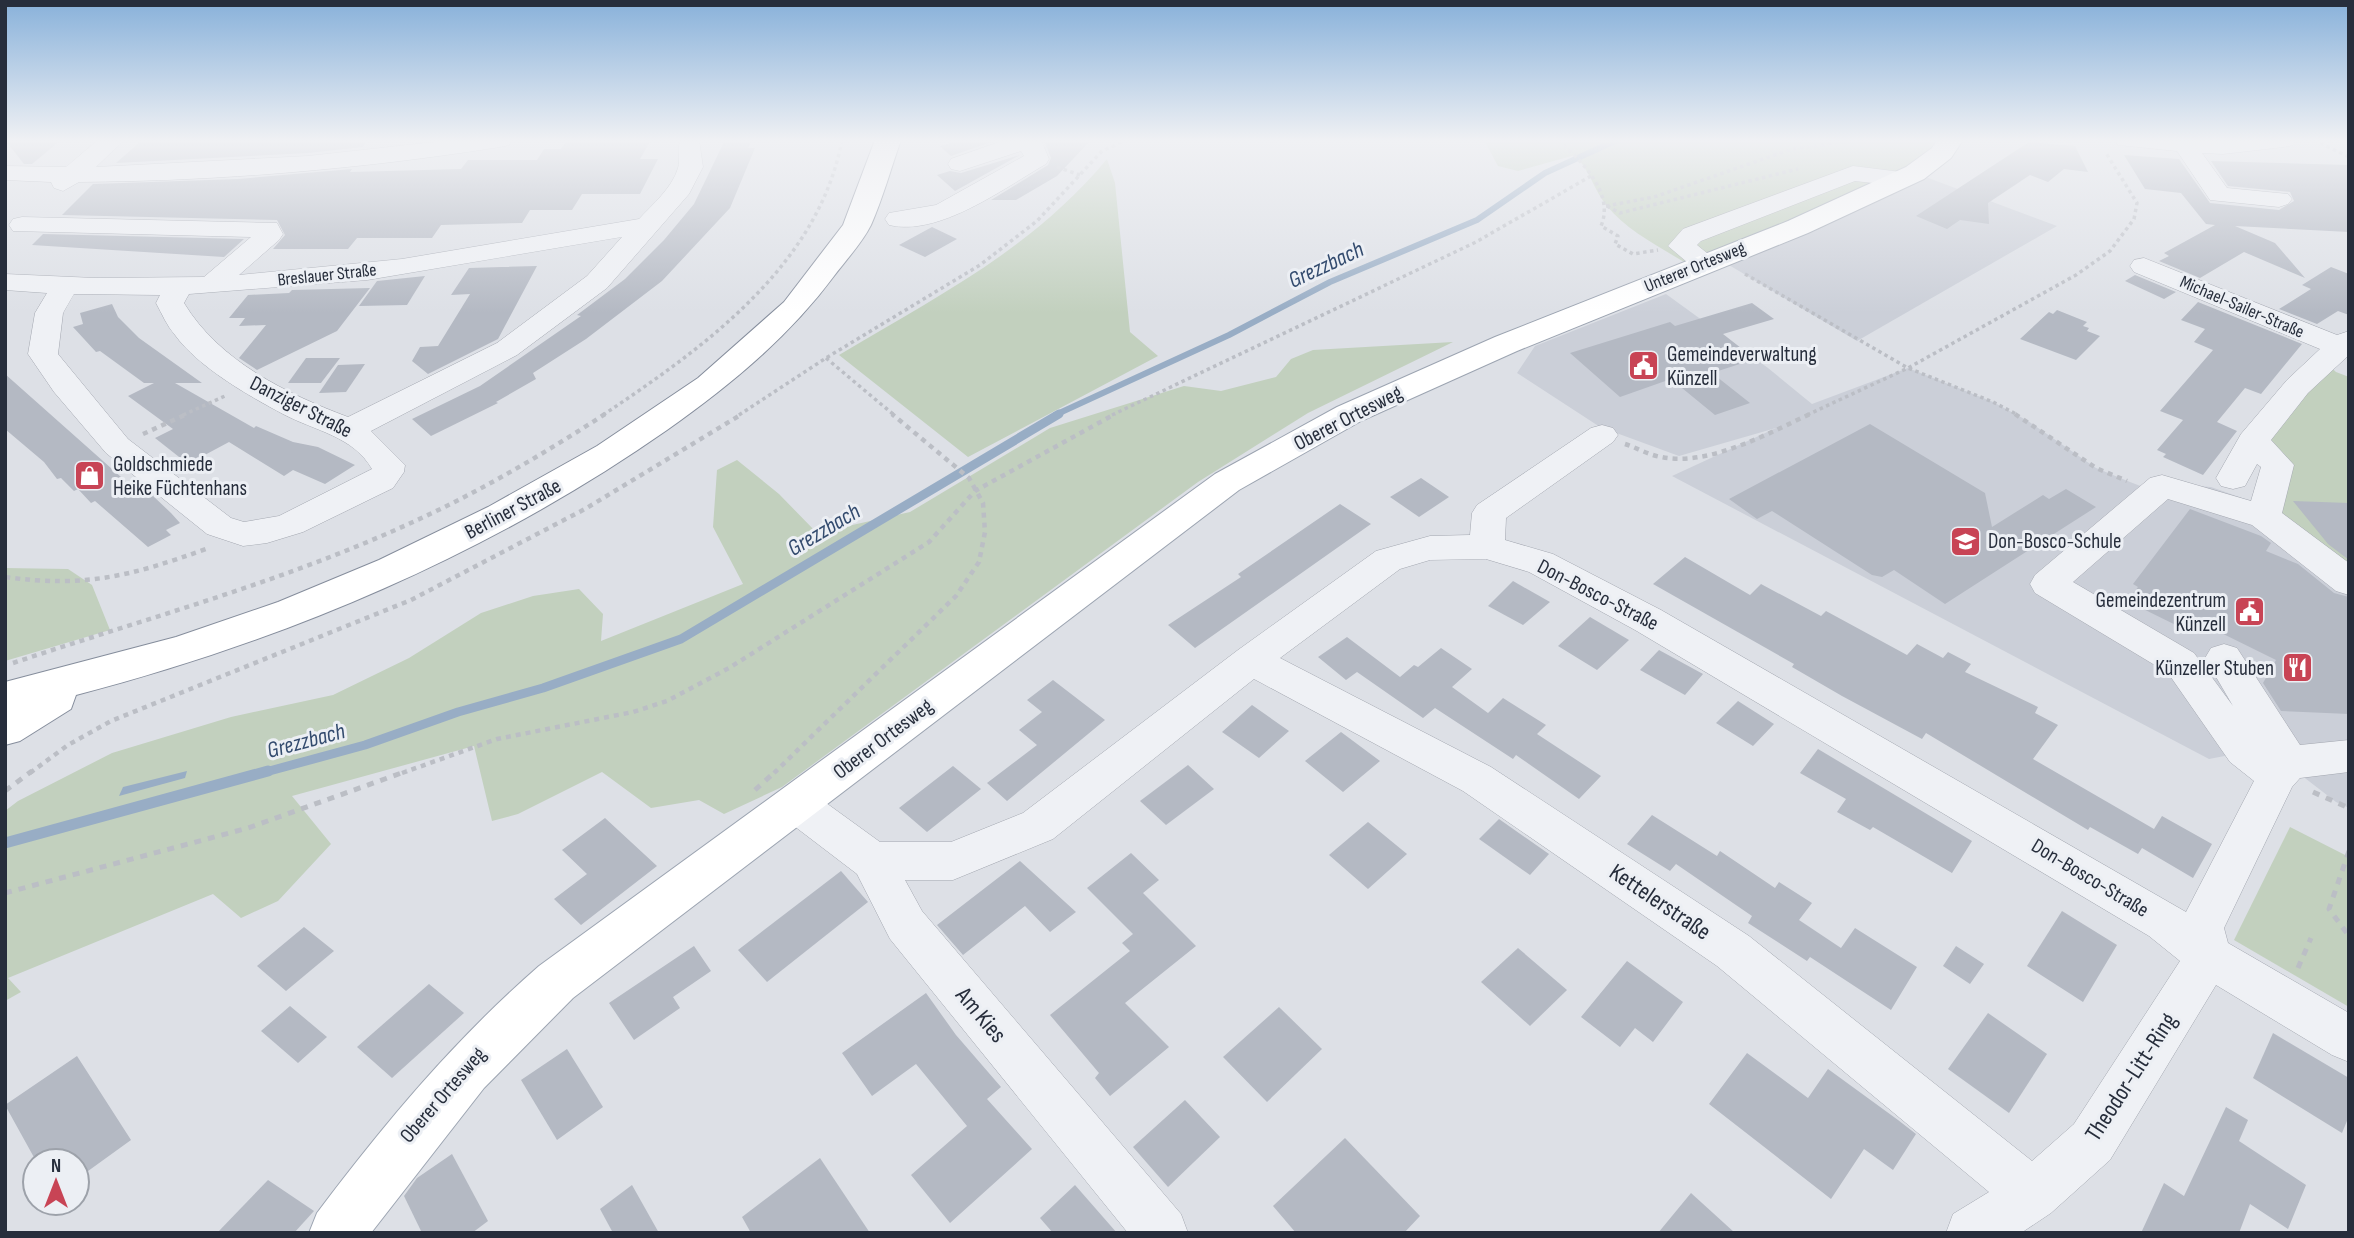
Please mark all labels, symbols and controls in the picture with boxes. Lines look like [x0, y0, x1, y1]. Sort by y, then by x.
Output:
water label: Grezzbach [1284, 235, 1368, 295]
street label: Unterer Ortesweg [1641, 237, 1749, 297]
street label: Breslauer Straße [276, 259, 378, 291]
street label: Michael-Sailer-Straße [2177, 271, 2307, 343]
place label: Gemeindeverwaltung Künzell [1667, 342, 1817, 391]
public building icon: Gemeindeverwaltung Künzell [1627, 349, 1661, 383]
street label: Danziger Straße [246, 371, 356, 443]
street label: Oberer Ortesweg [1290, 380, 1406, 456]
place label: Goldschmiede Heike Füchtenhans [113, 452, 247, 501]
shop icon: Goldschmiede Heike Füchtenhans [73, 459, 107, 493]
street label: Berliner Straße [461, 473, 565, 545]
water label: Grezzbach [783, 497, 866, 563]
school or university icon: Don-Bosco-Schule [1948, 524, 1982, 558]
place label: Don-Bosco-Schule [1988, 529, 2121, 554]
street label: Don-Bosco-Straße [1533, 554, 1663, 636]
place label: Gemeindezentrum Künzell [2096, 588, 2226, 637]
public building icon: Gemeindezentrum Künzell [2232, 595, 2266, 629]
restaurant icon: Künzeller Stuben [2280, 651, 2314, 685]
place label: Künzeller Stuben [2155, 656, 2274, 681]
street label: Oberer Ortesweg [828, 693, 938, 785]
water label: Grezzbach [264, 717, 349, 765]
street label: Don-Bosco-Straße [2027, 833, 2153, 923]
street label: Kettelerstraße [1604, 858, 1716, 946]
street label: Am Kies [949, 981, 1013, 1049]
street label: Theodor-Litt-Ring [2079, 1007, 2183, 1147]
street label: Oberer Ortesweg [395, 1042, 491, 1148]
north arrow [21, 1147, 91, 1217]
text: N [51, 1155, 61, 1178]

